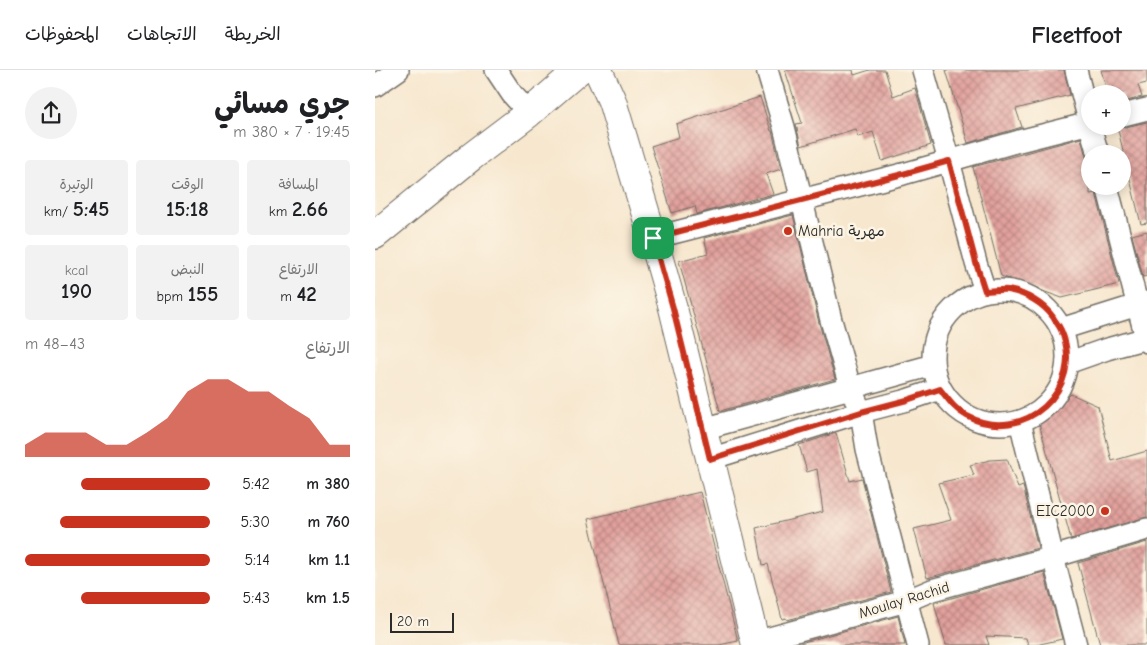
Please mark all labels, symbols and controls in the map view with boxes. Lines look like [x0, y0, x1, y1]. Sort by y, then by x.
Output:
text: Fleetfoot [1031, 21, 1122, 49]
text: المحفوظات [25, 24, 99, 45]
text: الاتجاهات [127, 24, 197, 45]
text: الخريطة [225, 24, 281, 45]
map controls [1081, 85, 1131, 195]
button: + [1081, 85, 1131, 135]
button: share [25, 87, 77, 139]
text: جري مسائي [214, 88, 350, 120]
text: 19:45 · 7 × 380 m [233, 123, 350, 141]
button: − [1081, 145, 1131, 195]
text: الوتيرة [60, 176, 93, 193]
text: الوقت [171, 176, 204, 193]
text: المسافة [279, 176, 318, 193]
text: 5:45 [73, 197, 109, 221]
text: 15:18 [166, 197, 209, 221]
text: 2.66 [292, 197, 328, 221]
text: /km [44, 203, 73, 220]
text: km [269, 203, 292, 220]
pin [632, 217, 674, 259]
place label: Mahria مهرية [798, 222, 885, 240]
icon: arrive [639, 224, 667, 252]
marker: Mahria مهرية [782, 225, 794, 237]
text: النبض [171, 261, 204, 278]
text: الارتفاع [279, 261, 318, 278]
text: kcal [65, 262, 88, 279]
text: 190 [61, 279, 92, 303]
text: 155 [188, 282, 218, 306]
text: 42 [296, 282, 317, 306]
text: bpm [157, 288, 188, 305]
text: m [280, 288, 296, 305]
text: 43–48 m [25, 335, 85, 353]
text: الارتفاع [305, 339, 350, 357]
text: 5:42 [242, 475, 270, 493]
text: 380 m [306, 475, 350, 493]
place label: EIC2000 [1036, 502, 1095, 520]
marker: EIC2000 [1099, 505, 1111, 517]
text: 5:30 [241, 513, 270, 531]
text: 760 m [307, 513, 350, 531]
text: 5:14 [244, 551, 270, 569]
text: 1.1 km [308, 551, 350, 569]
street label: Moulay Rachid [856, 578, 952, 622]
text: 5:43 [243, 589, 270, 607]
text: 1.5 km [306, 589, 350, 607]
scale bar [390, 610, 454, 633]
text: 20 m [397, 613, 429, 630]

